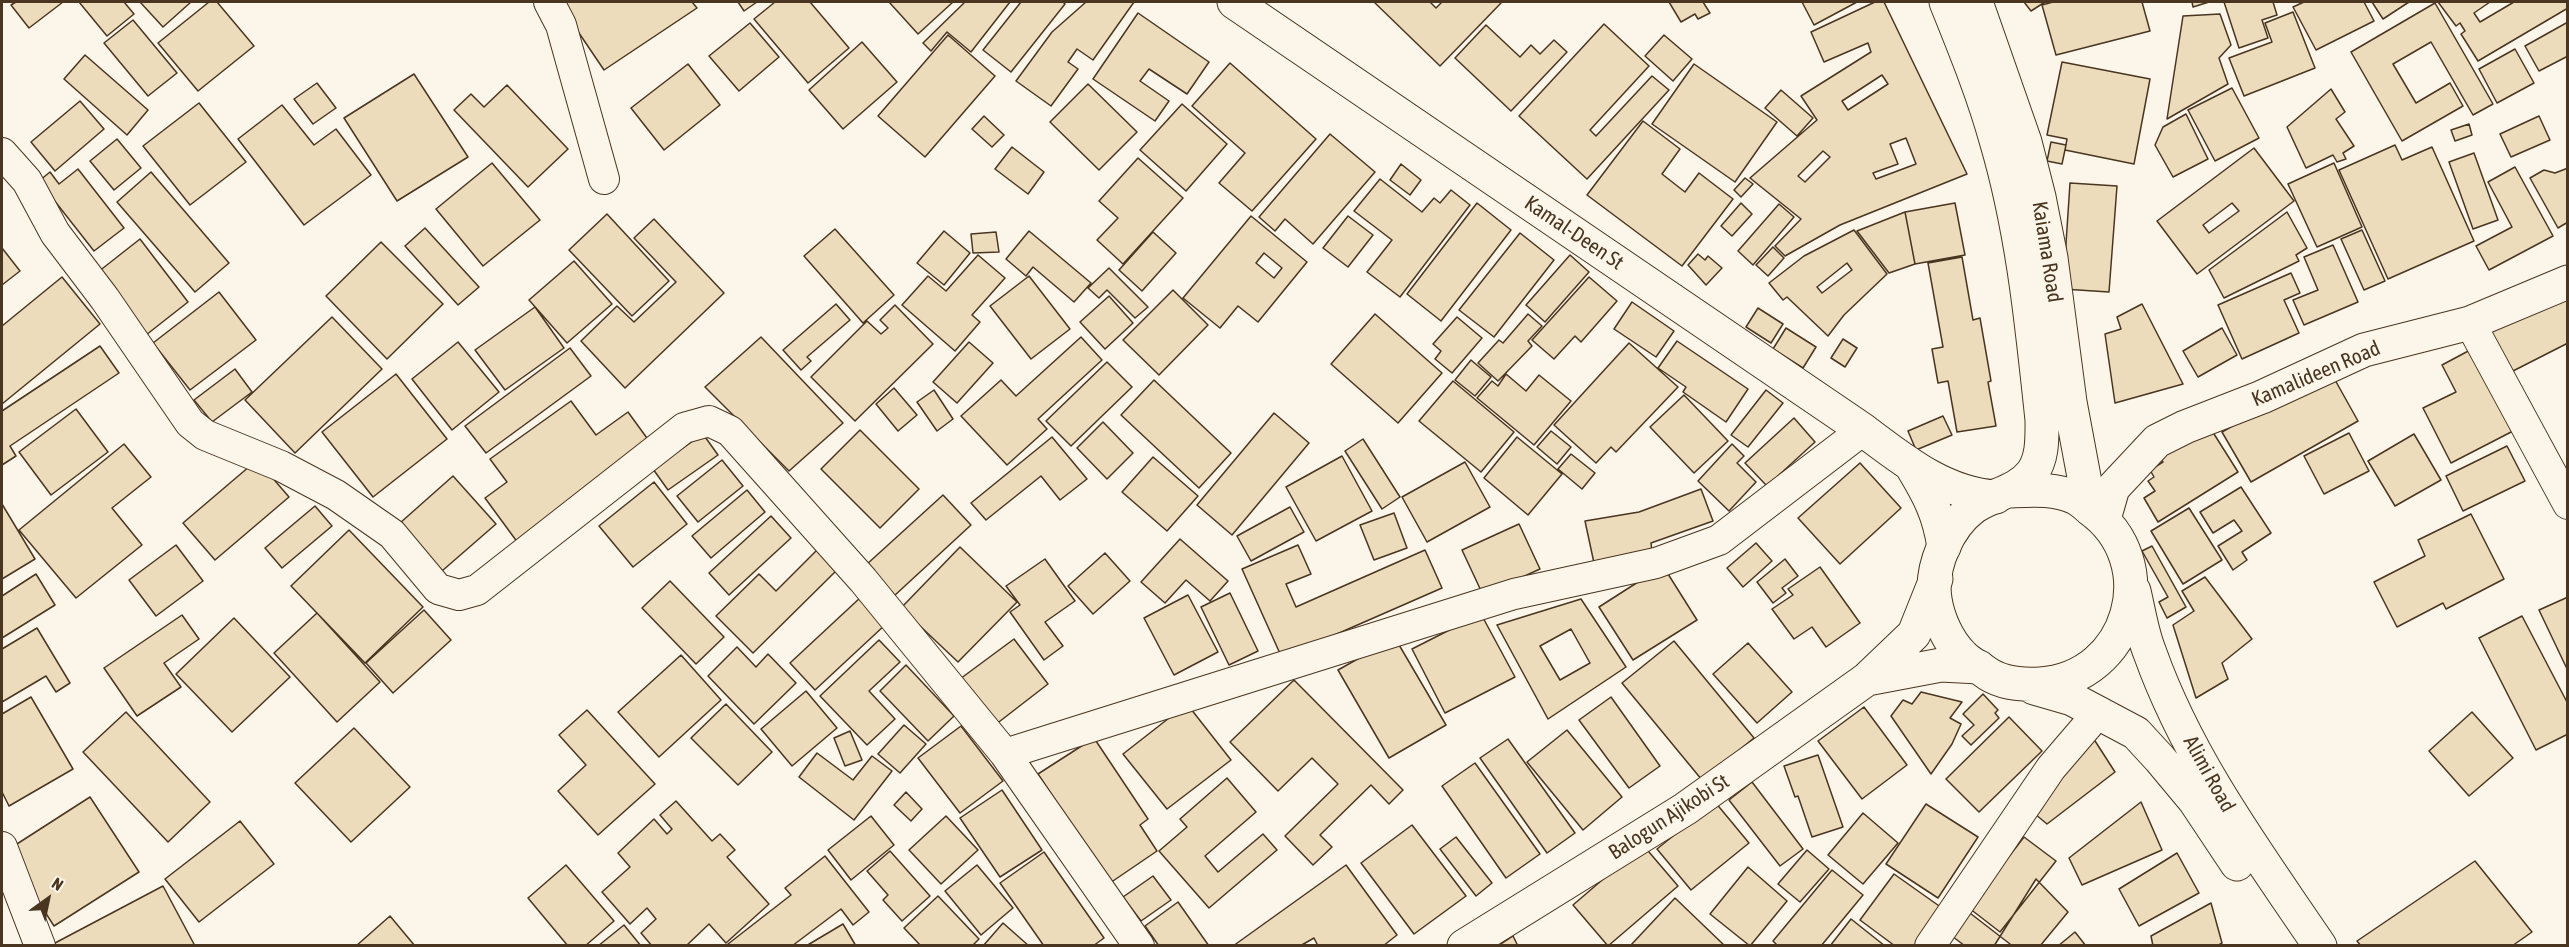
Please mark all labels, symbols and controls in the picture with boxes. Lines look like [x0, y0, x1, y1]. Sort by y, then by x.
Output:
street label: Kamal-Deen St [1520, 191, 1628, 275]
street label: Kaiama Road [2027, 200, 2067, 304]
street label: Kamalideen Road [2248, 336, 2384, 412]
street label: Alimi Road [2178, 731, 2240, 817]
street label: Balogun Ajikobi St [1604, 769, 1734, 865]
north arrow [18, 869, 78, 929]
text: N [49, 874, 67, 894]

